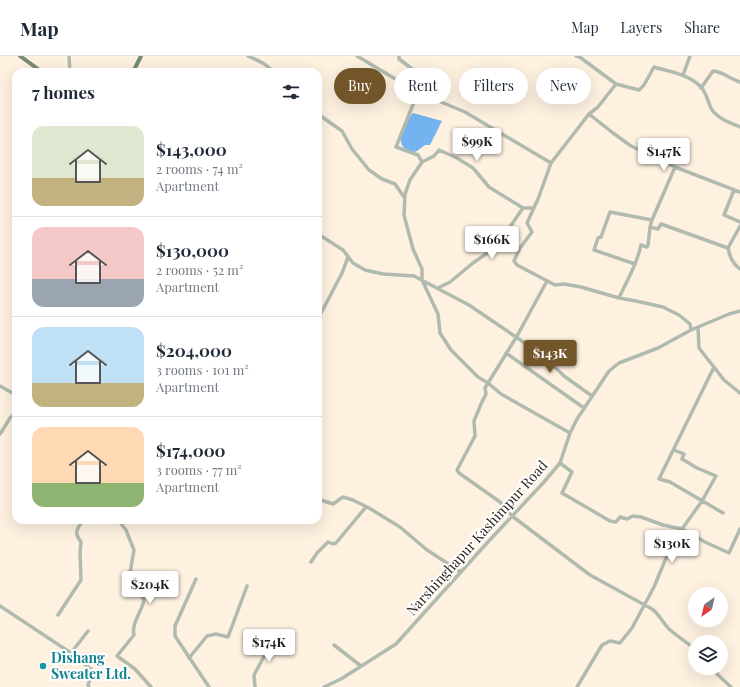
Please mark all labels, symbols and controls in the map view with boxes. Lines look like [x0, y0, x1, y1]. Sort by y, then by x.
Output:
text: Map [20, 15, 59, 41]
text: Map [571, 18, 599, 37]
text: Layers [621, 18, 662, 37]
text: Share [684, 18, 720, 37]
chip: Buy [334, 68, 386, 104]
chip: Rent [394, 68, 451, 104]
chip: Filters [459, 68, 528, 104]
chip: New [536, 68, 591, 104]
text: 7 homes [32, 81, 95, 103]
icon: filters [280, 81, 302, 103]
pin: $99K [453, 128, 501, 162]
text: $99K [461, 132, 493, 149]
text: $143,000 [156, 138, 227, 160]
pin: $147K [636, 138, 692, 172]
icon: home [64, 142, 112, 190]
text: $147K [647, 142, 681, 159]
text: 2 rooms · 74 m² [156, 160, 243, 177]
text: Apartment [156, 177, 219, 194]
pin: $166K [464, 226, 520, 260]
text: $166K [474, 230, 510, 247]
text: $130,000 [156, 239, 229, 261]
icon: home [64, 243, 112, 291]
text: 2 rooms · 52 m² [156, 261, 243, 278]
text: Apartment [156, 278, 219, 295]
text: $204,000 [156, 339, 232, 361]
pin: $143K [522, 340, 578, 374]
icon: home [64, 343, 112, 391]
text: $143K [533, 344, 567, 361]
text: 3 rooms · 101 m² [156, 361, 249, 378]
text: Apartment [156, 378, 219, 395]
text: $174,000 [156, 439, 226, 461]
icon: home [64, 443, 112, 491]
street label: Narshinghapur Kashimpur Road [402, 456, 551, 619]
text: 3 rooms · 77 m² [156, 461, 242, 478]
text: Apartment [156, 478, 219, 495]
pin: $130K [644, 530, 700, 564]
text: $130K [654, 534, 690, 551]
pin: $204K [122, 571, 178, 605]
text: $204K [131, 575, 169, 592]
north arrow [688, 587, 728, 627]
map controls [688, 587, 728, 675]
pin: $174K [241, 629, 297, 663]
text: $174K [252, 633, 286, 650]
button: layers [688, 635, 728, 675]
place label: Dishang Sweater Ltd. [51, 648, 131, 683]
marker: Dishang Sweater Ltd. [38, 661, 48, 671]

